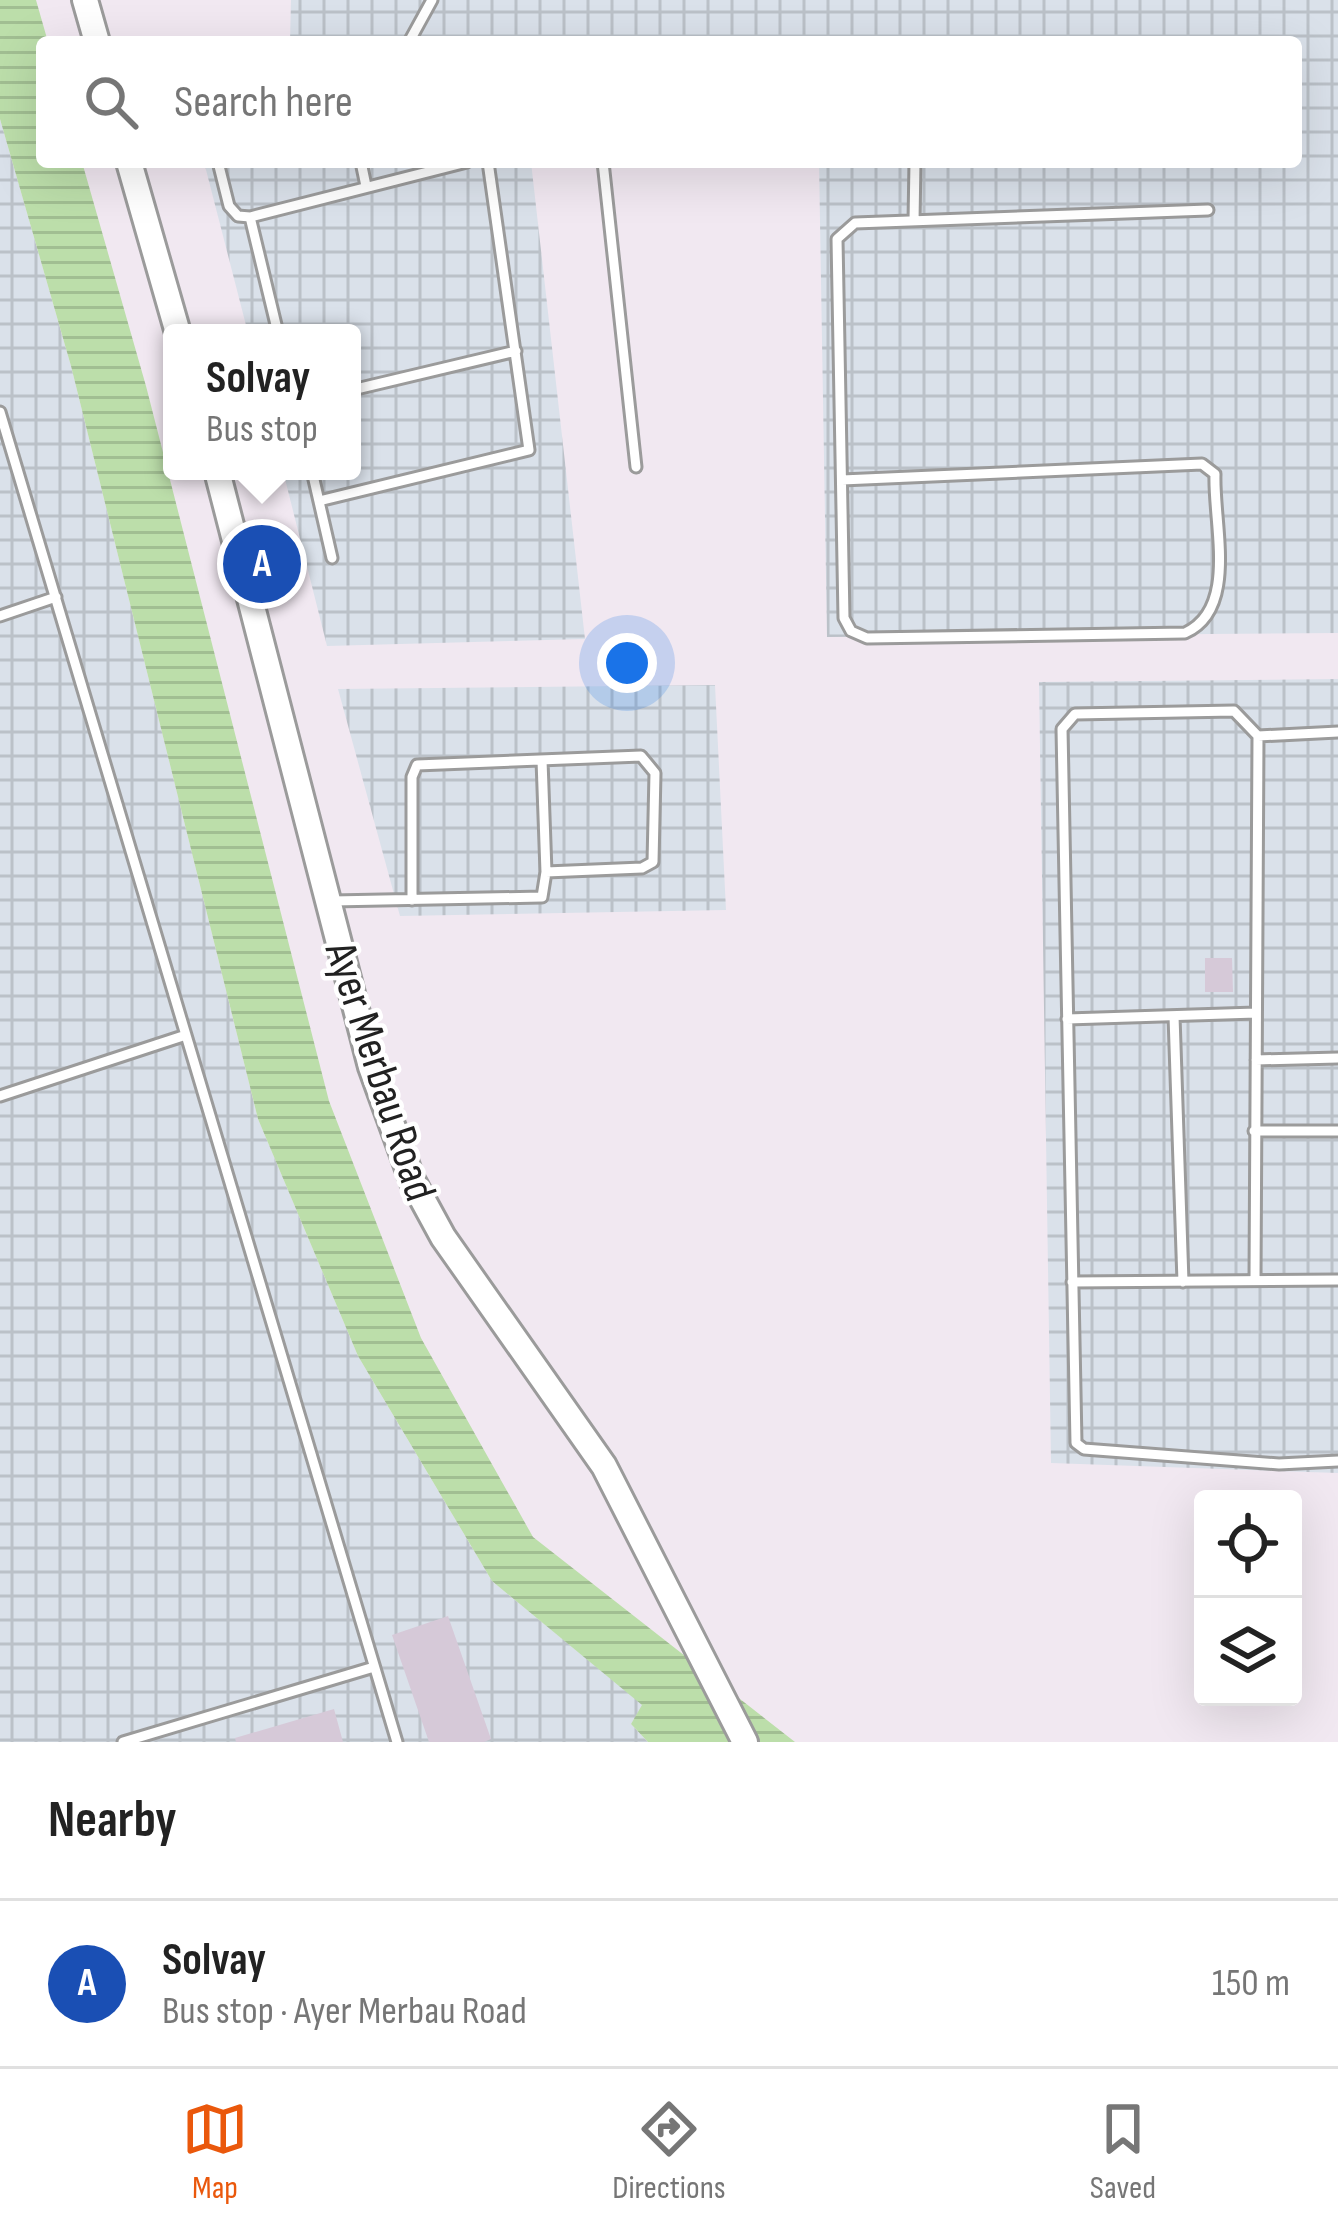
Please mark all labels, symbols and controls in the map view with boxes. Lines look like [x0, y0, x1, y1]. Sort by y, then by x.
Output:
search box [36, 36, 1302, 168]
icon: search [78, 69, 144, 135]
text: Search here [174, 75, 353, 130]
popup [163, 324, 361, 480]
text: Solvay [206, 351, 310, 406]
text: Bus stop [206, 406, 318, 453]
pin: A [223, 519, 301, 609]
your location [597, 633, 657, 693]
street label: Ayer Merbau Road [312, 935, 447, 1208]
map controls [1194, 1490, 1302, 1706]
button: locate [1194, 1490, 1302, 1598]
button: layers [1194, 1598, 1302, 1706]
text: Nearby [48, 1790, 177, 1851]
text: Solvay [162, 1933, 266, 1988]
text: A [78, 1960, 96, 2007]
text: 150 m [1212, 1960, 1290, 2007]
text: Bus stop · Ayer Merbau Road [162, 1988, 527, 2035]
tab: Map [182, 2096, 248, 2208]
tab: Directions [612, 2096, 726, 2208]
tab: Saved [1090, 2096, 1156, 2208]

